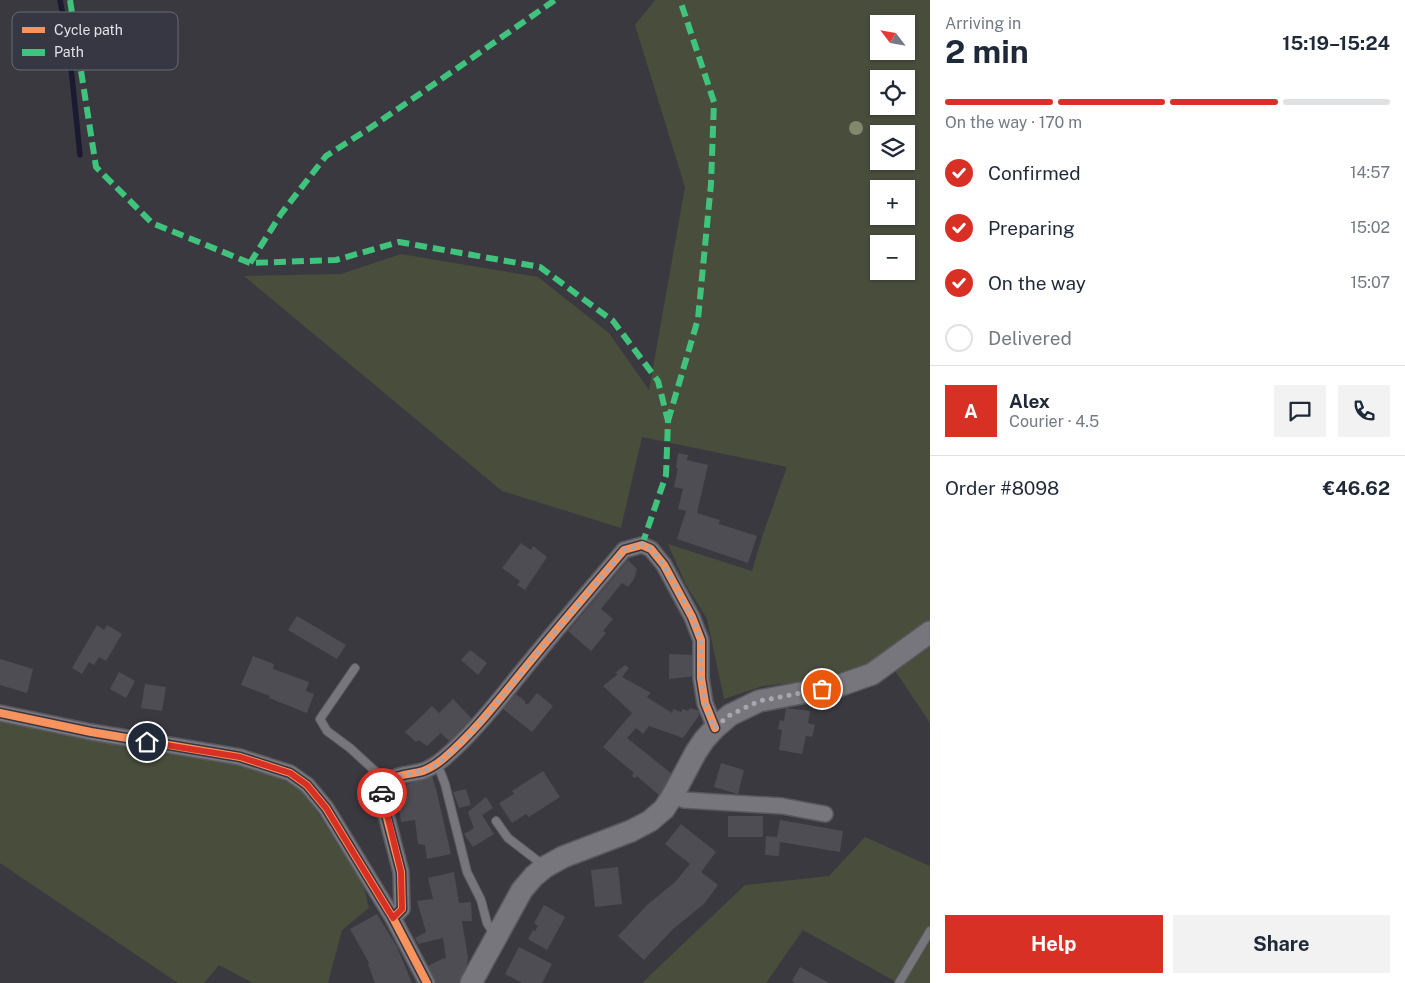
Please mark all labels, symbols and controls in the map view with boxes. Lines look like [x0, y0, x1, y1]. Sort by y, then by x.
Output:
legend [12, 12, 178, 70]
text: Arriving in [945, 14, 1021, 33]
north arrow [870, 15, 915, 60]
map controls [870, 15, 915, 280]
text: Cycle path [54, 22, 123, 38]
text: 15:19–15:24 [1282, 32, 1390, 54]
text: 2 min [945, 33, 1029, 70]
text: Path [54, 44, 84, 60]
button: locate [870, 70, 915, 115]
text: On the way · 170 m [945, 113, 1082, 132]
button: layers [870, 125, 915, 170]
icon: check [945, 159, 973, 187]
text: Confirmed [988, 162, 1081, 184]
text: 14:57 [1350, 163, 1390, 182]
button: + [870, 180, 915, 225]
icon: check [945, 214, 973, 242]
text: Preparing [988, 217, 1075, 239]
text: 15:02 [1350, 218, 1390, 237]
button: − [870, 235, 915, 280]
icon: check [945, 269, 973, 297]
text: On the way [988, 272, 1086, 294]
text: 15:07 [1351, 273, 1390, 292]
text: Delivered [988, 327, 1072, 349]
button: chat [1274, 385, 1326, 437]
button: phone [1338, 385, 1390, 437]
text: Alex [1009, 390, 1050, 412]
text: A [964, 400, 978, 422]
text: Courier · 4.5 [1009, 412, 1099, 431]
text: Order #8098 [945, 477, 1059, 499]
text: €46.62 [1323, 477, 1390, 499]
pin [801, 668, 843, 710]
icon: bag [808, 675, 836, 703]
pin [126, 721, 168, 763]
icon: home [133, 728, 161, 756]
courier [357, 768, 407, 818]
icon: car [368, 779, 396, 807]
button: Help [945, 915, 1163, 973]
button: Share [1173, 915, 1390, 973]

